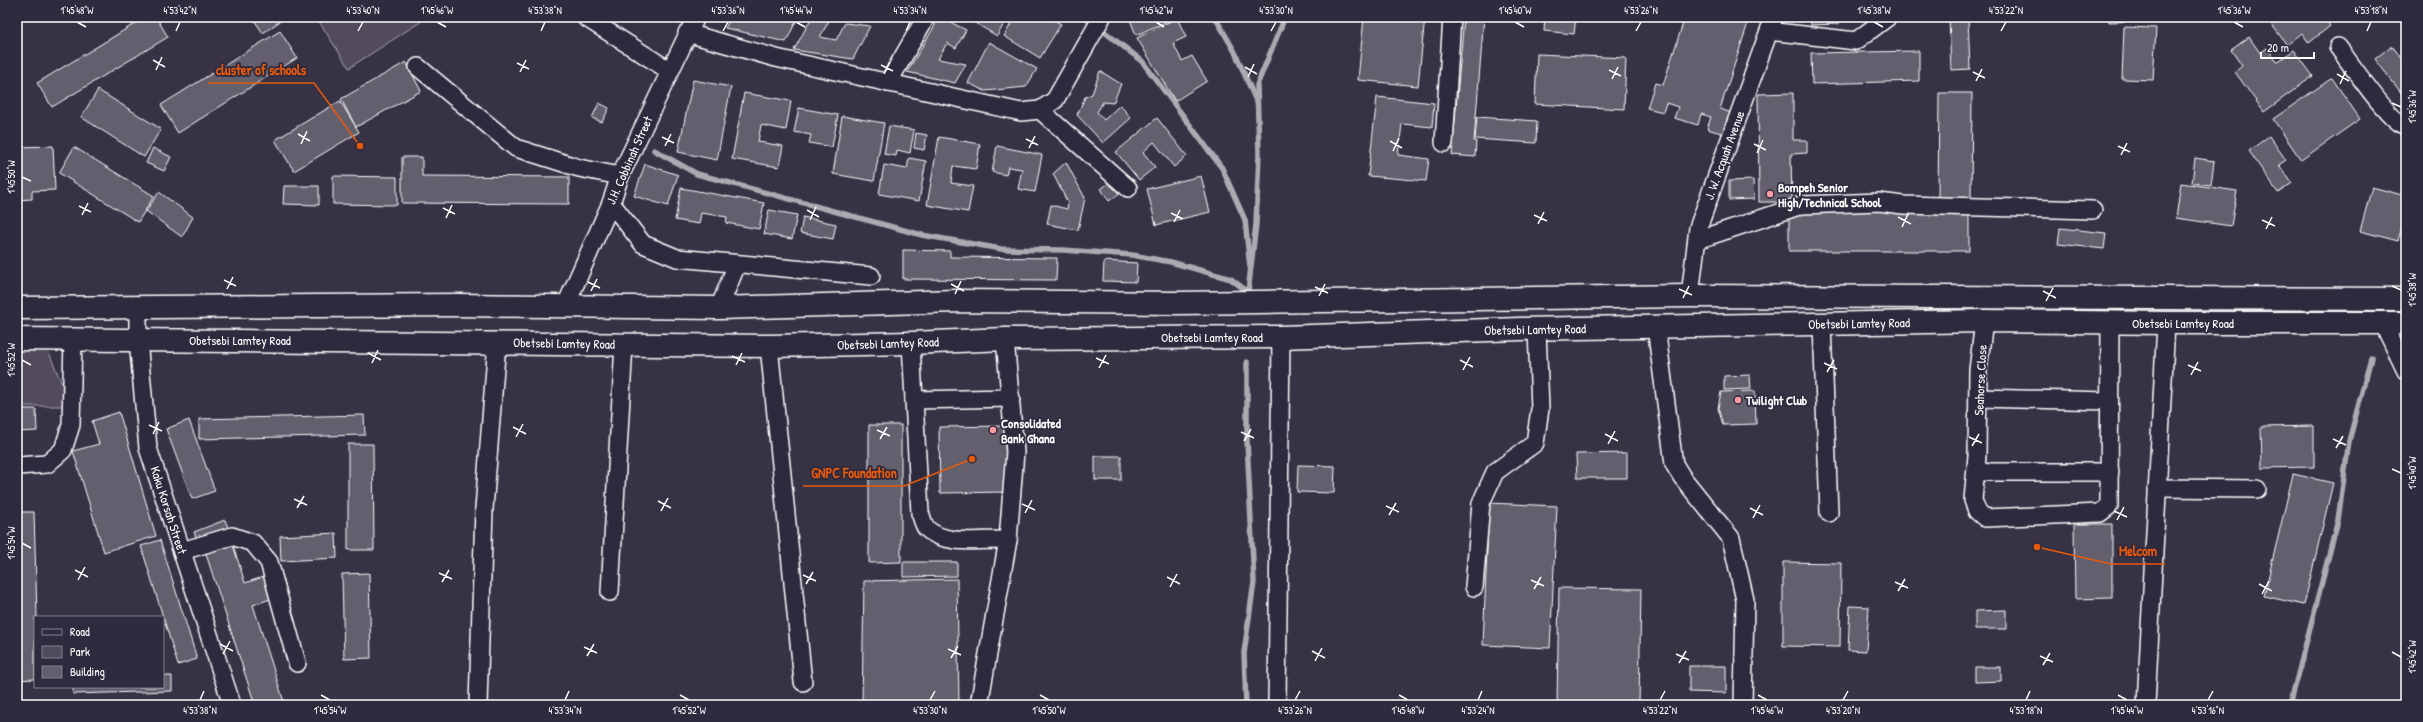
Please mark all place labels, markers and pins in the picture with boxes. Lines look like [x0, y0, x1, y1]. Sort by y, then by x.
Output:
callout: cluster of schools [208, 57, 314, 83]
place label: Bompeh Senior High/Technical School [1778, 178, 1882, 212]
marker: Bompeh Senior High/Technical School [1765, 189, 1775, 199]
place label: Twilight Club [1745, 391, 1808, 410]
marker: Twilight Club [1733, 395, 1743, 405]
place label: Consolidated Bank Ghana [1001, 414, 1062, 447]
marker: Consolidated Bank Ghana [988, 425, 998, 435]
callout: GNPC Foundation [803, 460, 904, 486]
callout: Melcom [2111, 538, 2165, 564]

